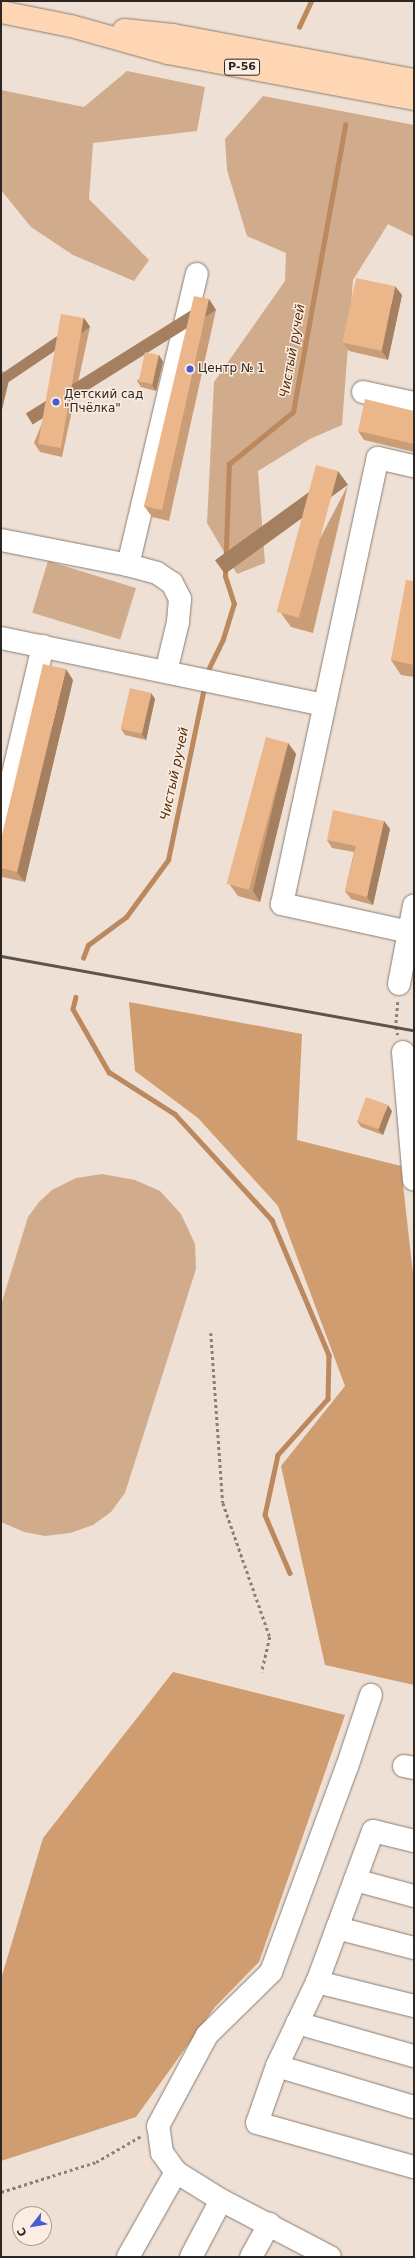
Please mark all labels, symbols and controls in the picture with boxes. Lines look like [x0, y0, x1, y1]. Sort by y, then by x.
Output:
road number: Р-56 [224, 58, 260, 76]
water label: Чистый ручей [277, 303, 309, 399]
place label: Центр № 1 [198, 362, 265, 376]
marker: Центр № 1 [185, 364, 195, 374]
place label: Детский сад "Пчёлка" [64, 388, 143, 416]
marker: Детский сад "Пчёлка" [51, 397, 61, 407]
water label: Чистый ручей [157, 726, 193, 822]
north arrow [12, 2206, 52, 2246]
text: С [14, 2225, 30, 2239]

